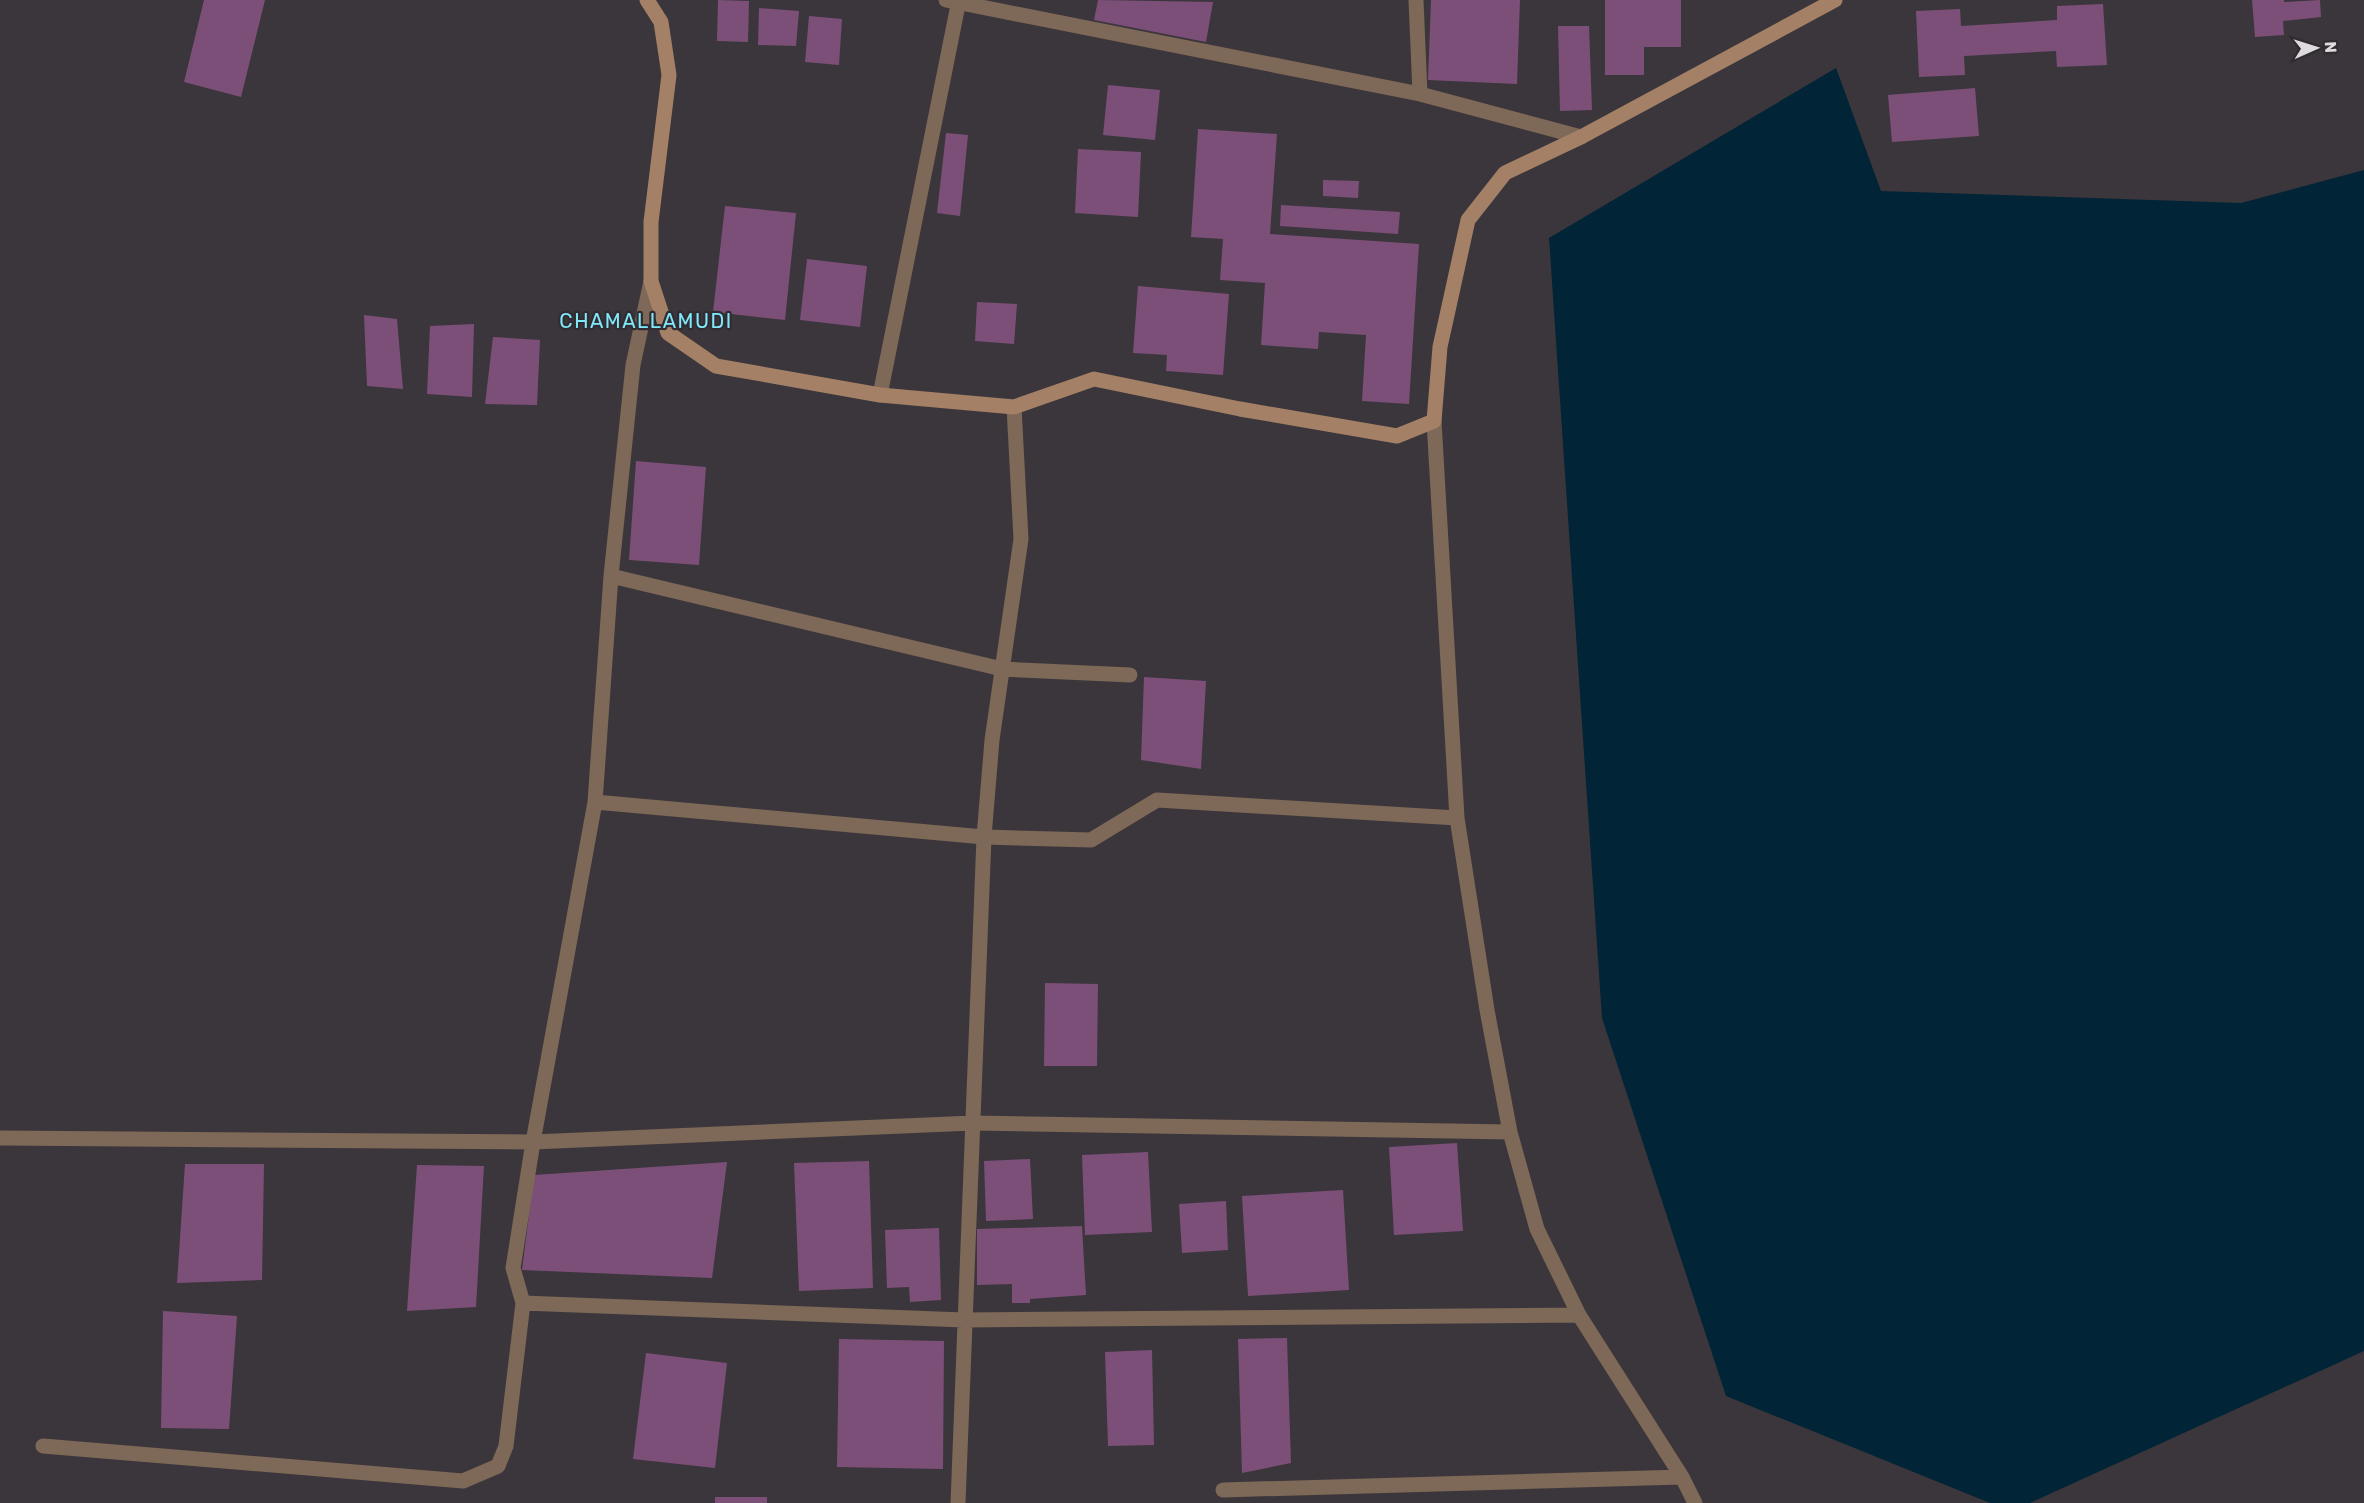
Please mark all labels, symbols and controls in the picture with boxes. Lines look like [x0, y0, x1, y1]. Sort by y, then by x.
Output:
north arrow [2286, 18, 2346, 78]
text: N [2321, 41, 2340, 53]
district label: CHAMALLAMUDI [559, 309, 733, 333]

